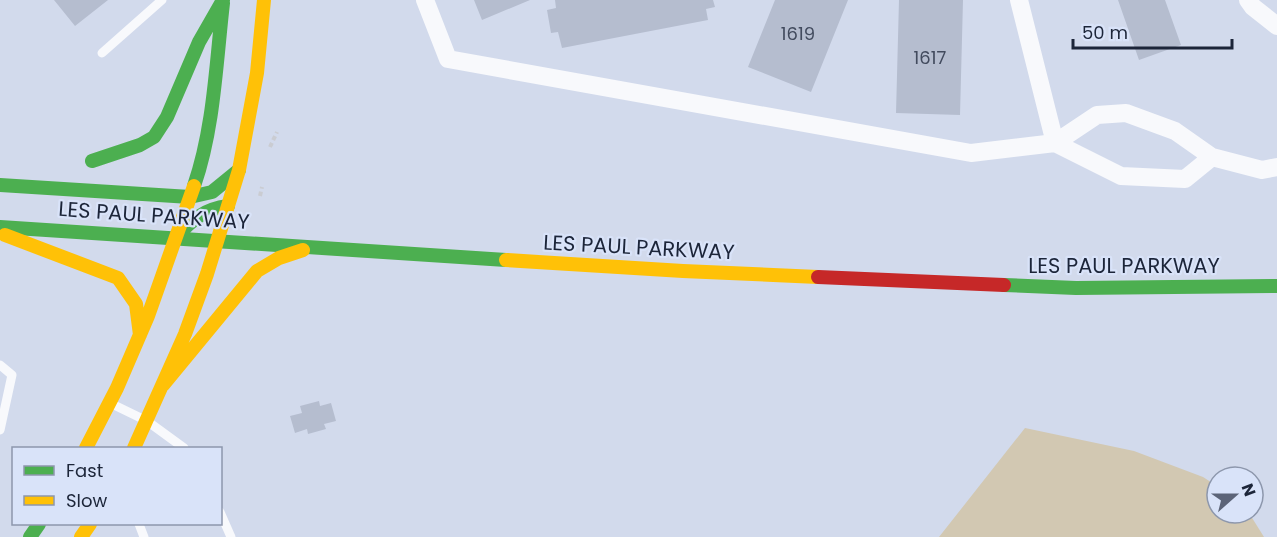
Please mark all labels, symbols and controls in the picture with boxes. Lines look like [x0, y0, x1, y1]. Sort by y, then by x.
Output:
scale bar [1073, 12, 1232, 50]
text: 50 m [1082, 20, 1128, 45]
house number: 1619 [781, 21, 815, 46]
house number: 1617 [914, 45, 947, 70]
street label: LES PAUL PARKWAY [57, 194, 251, 236]
street label: LES PAUL PARKWAY [543, 228, 735, 266]
street label: LES PAUL PARKWAY [1028, 251, 1220, 280]
legend [12, 447, 222, 525]
text: Fast [66, 458, 103, 483]
north arrow [1205, 465, 1265, 525]
text: N [1236, 480, 1261, 500]
text: Slow [66, 488, 108, 513]

